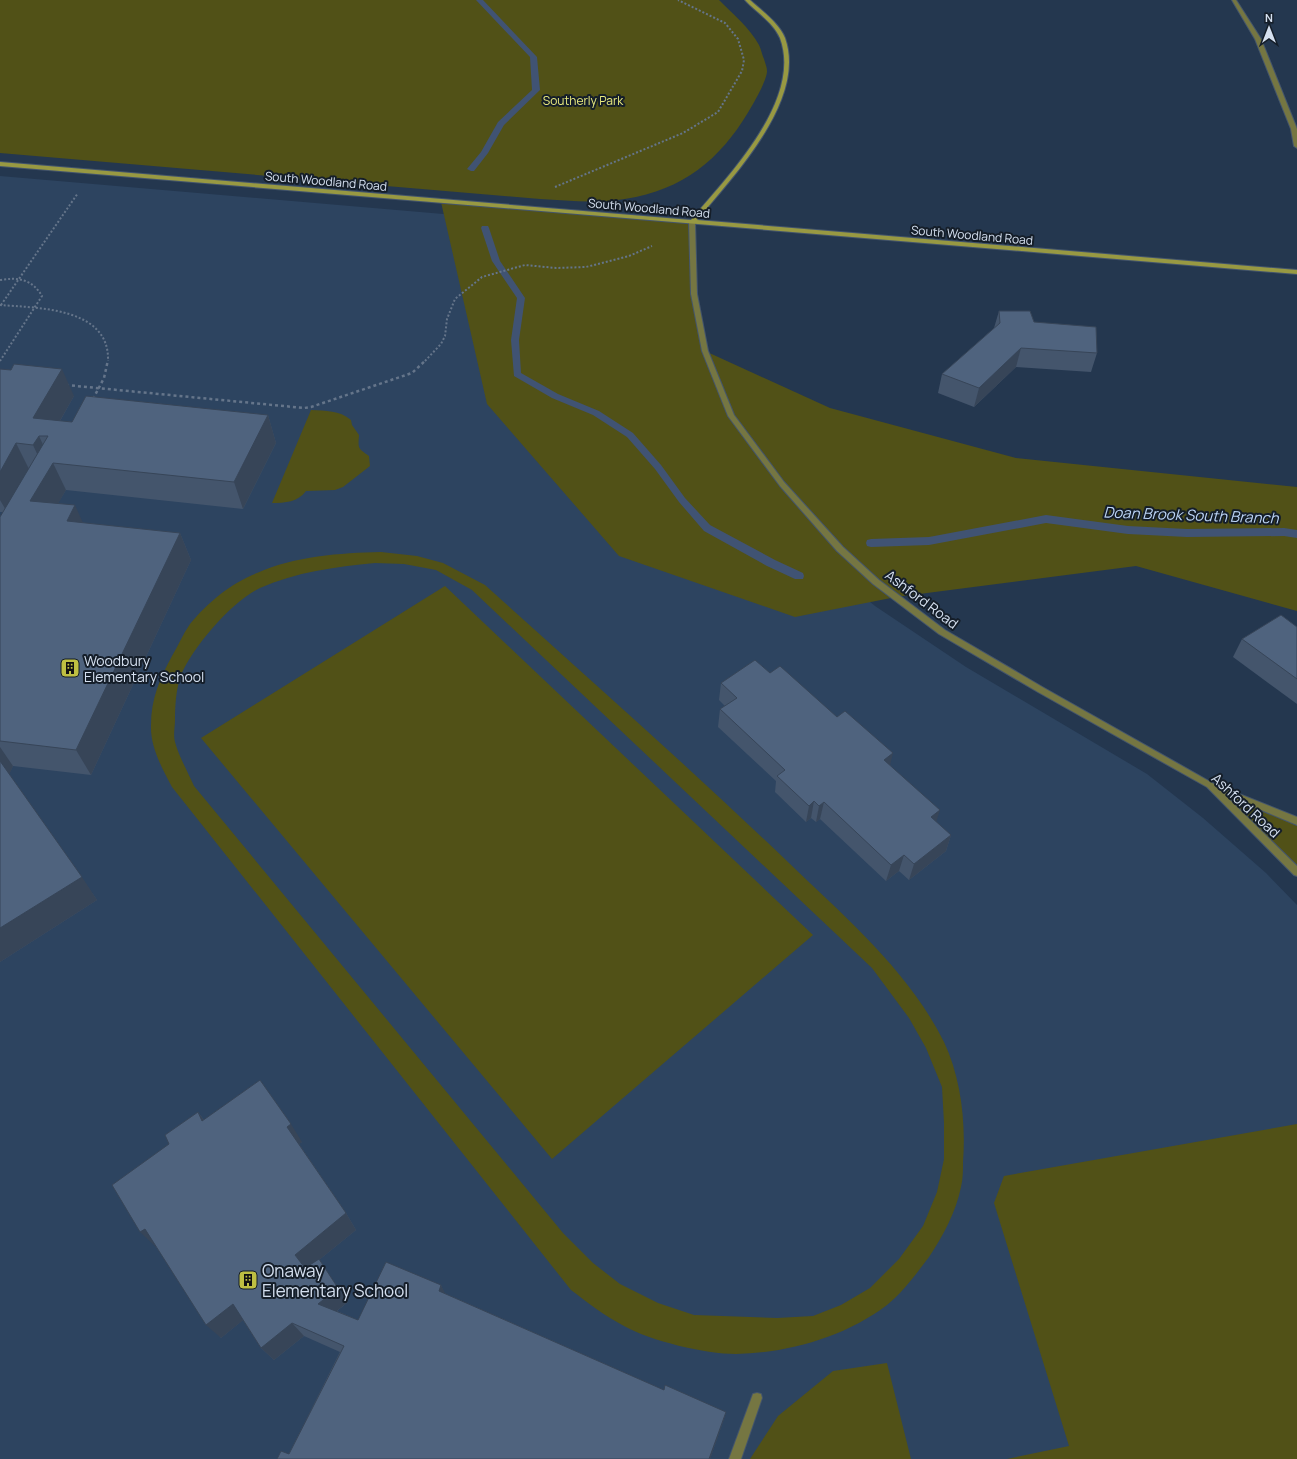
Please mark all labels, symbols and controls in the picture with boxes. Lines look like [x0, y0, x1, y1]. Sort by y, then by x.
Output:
north arrow [1249, 8, 1289, 48]
text: N [1265, 10, 1273, 25]
park label: Southerly Park [543, 92, 624, 109]
street label: South Woodland Road [264, 167, 388, 195]
street label: South Woodland Road [587, 194, 711, 222]
street label: South Woodland Road [910, 221, 1034, 249]
water label: Doan Brook South Branch [1103, 501, 1280, 529]
street label: Ashford Road [882, 565, 962, 633]
place label: Woodbury Elementary School [84, 651, 204, 686]
building icon: Woodbury Elementary School [59, 657, 81, 679]
street label: Ashford Road [1208, 768, 1284, 842]
place label: Onaway Elementary School [262, 1259, 408, 1302]
building icon: Onaway Elementary School [237, 1269, 259, 1291]

